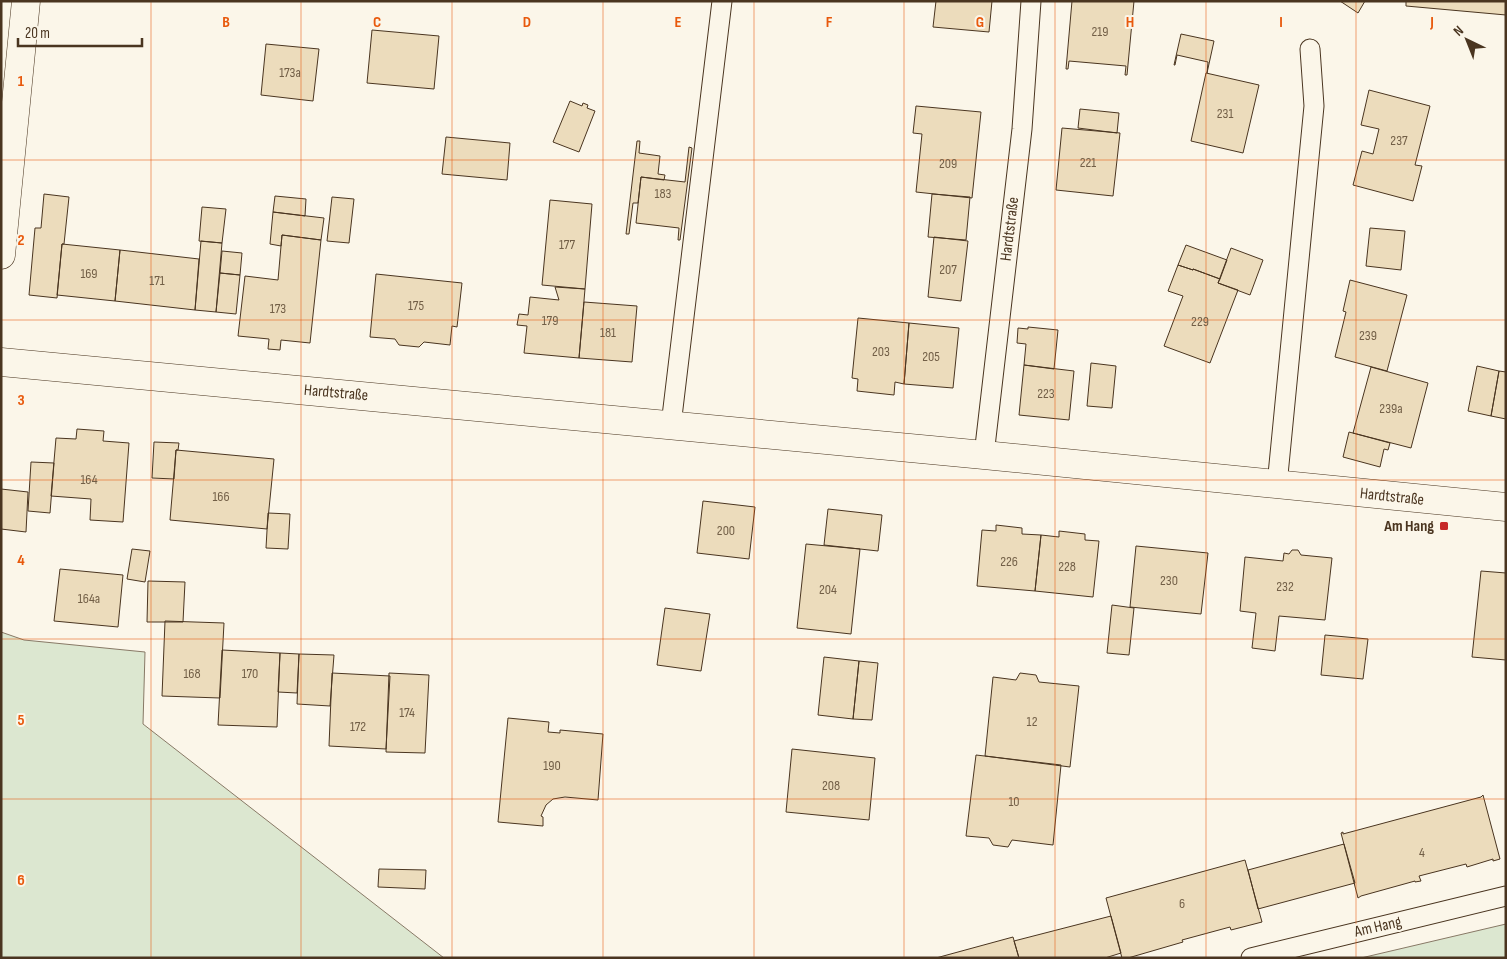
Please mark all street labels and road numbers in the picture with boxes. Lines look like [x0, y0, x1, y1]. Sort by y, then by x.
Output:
street label: Hardtstraße [997, 196, 1023, 262]
street label: Hardtstraße [303, 381, 369, 405]
street label: Hardtstraße [1359, 484, 1425, 510]
street label: Am Hang [1352, 912, 1403, 942]

